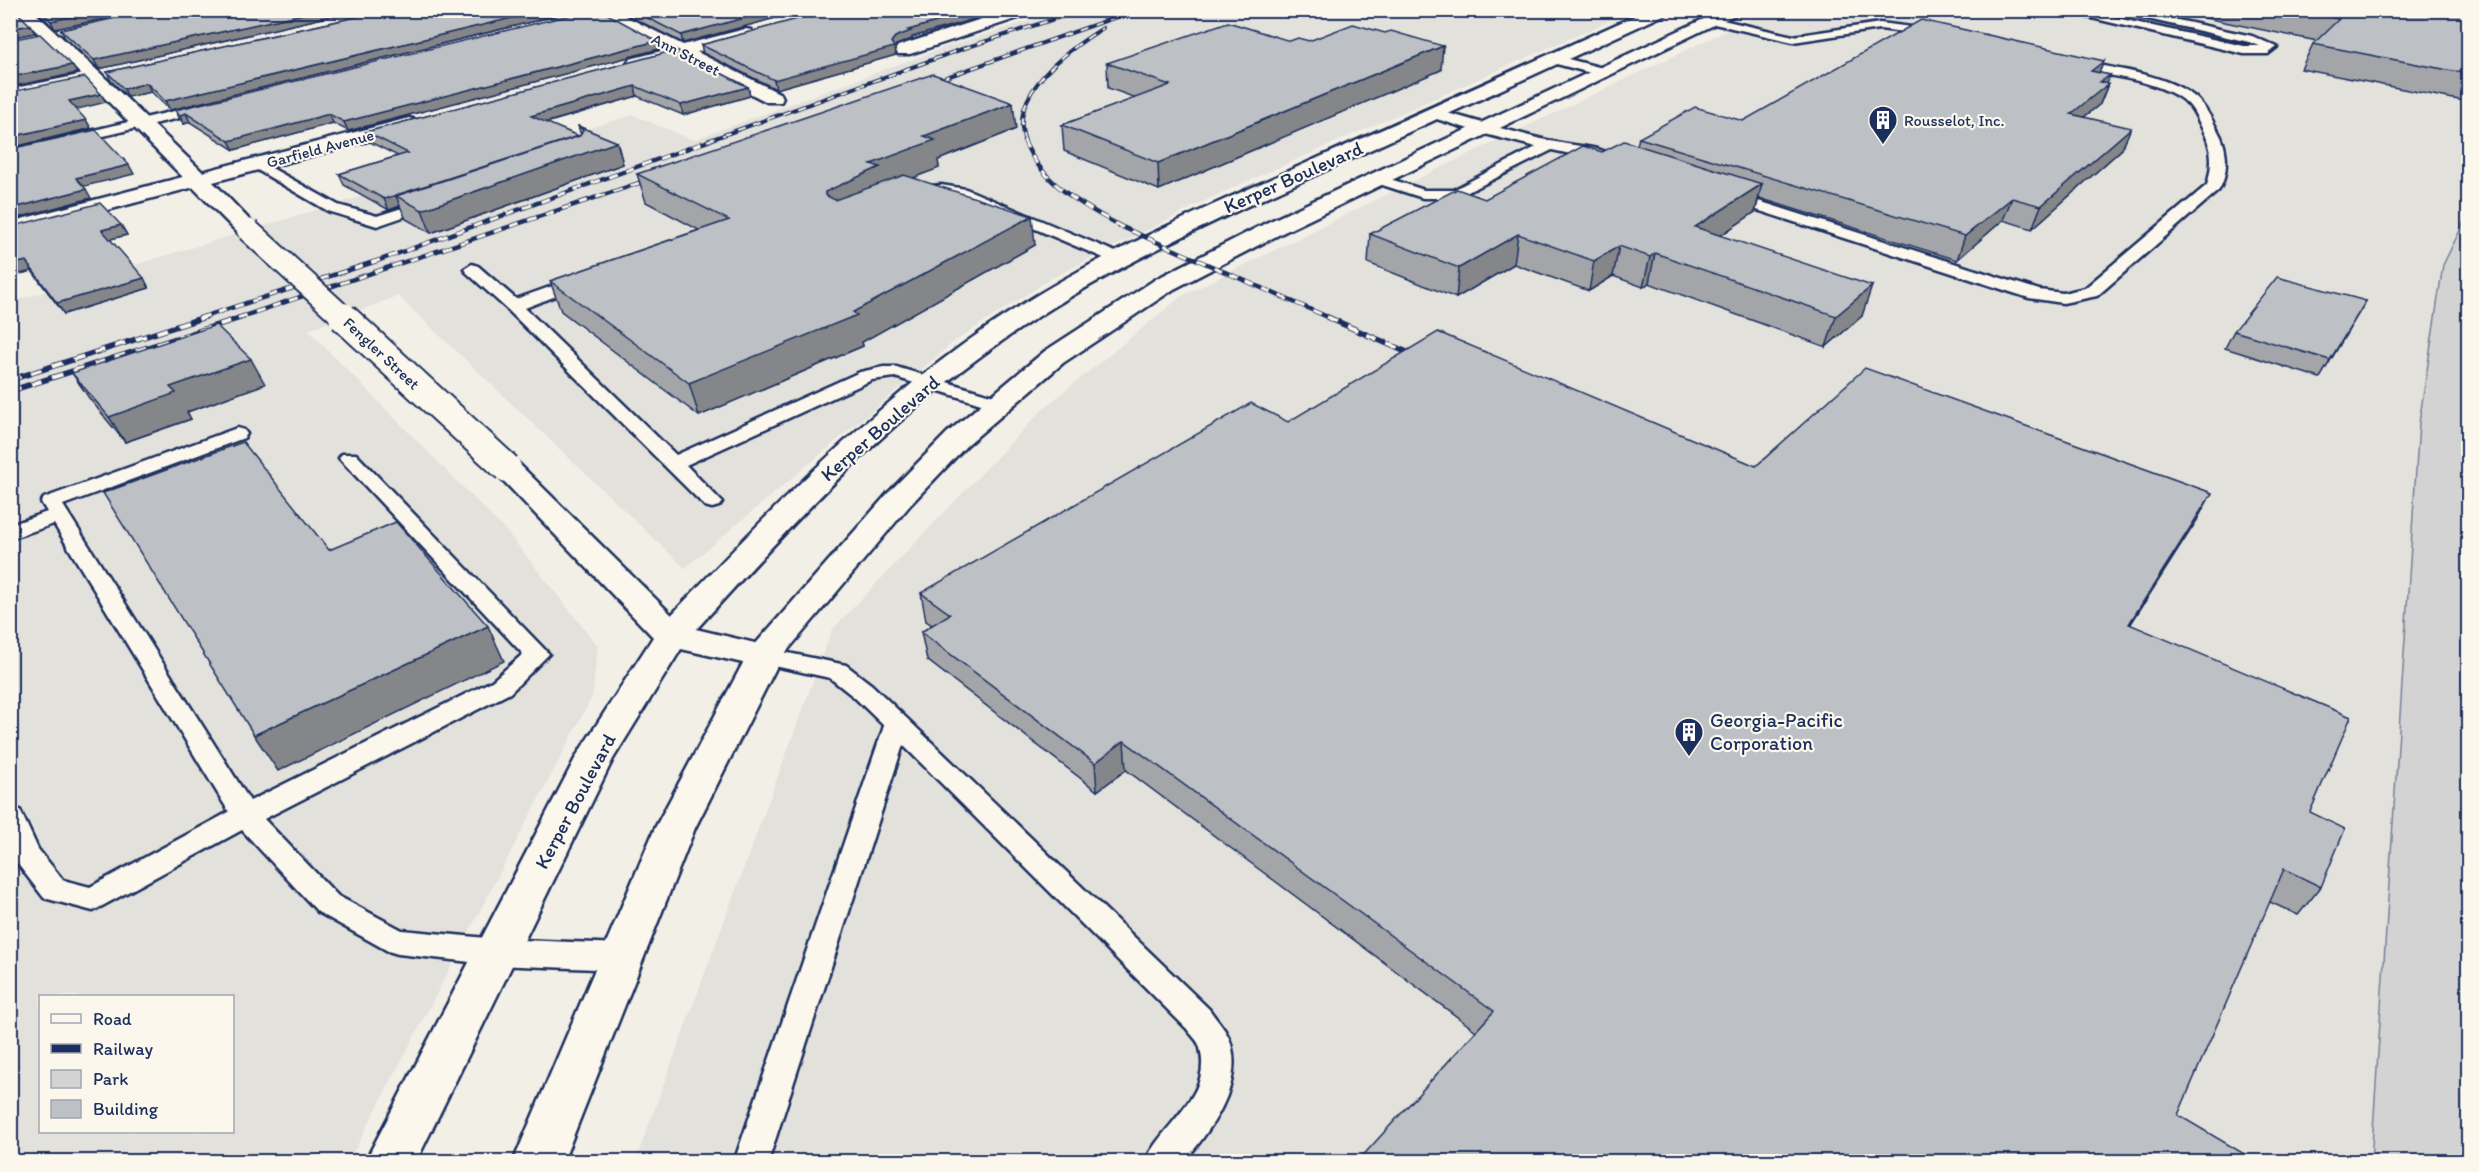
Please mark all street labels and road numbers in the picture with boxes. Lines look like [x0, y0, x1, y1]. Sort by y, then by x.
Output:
street label: Ann Street [648, 29, 723, 80]
street label: Garfield Avenue [264, 125, 376, 172]
street label: Kerper Boulevard [1220, 136, 1366, 218]
street label: Fengler Street [340, 313, 424, 393]
street label: Kerper Boulevard [816, 370, 944, 486]
street label: Kerper Boulevard [529, 729, 621, 873]

